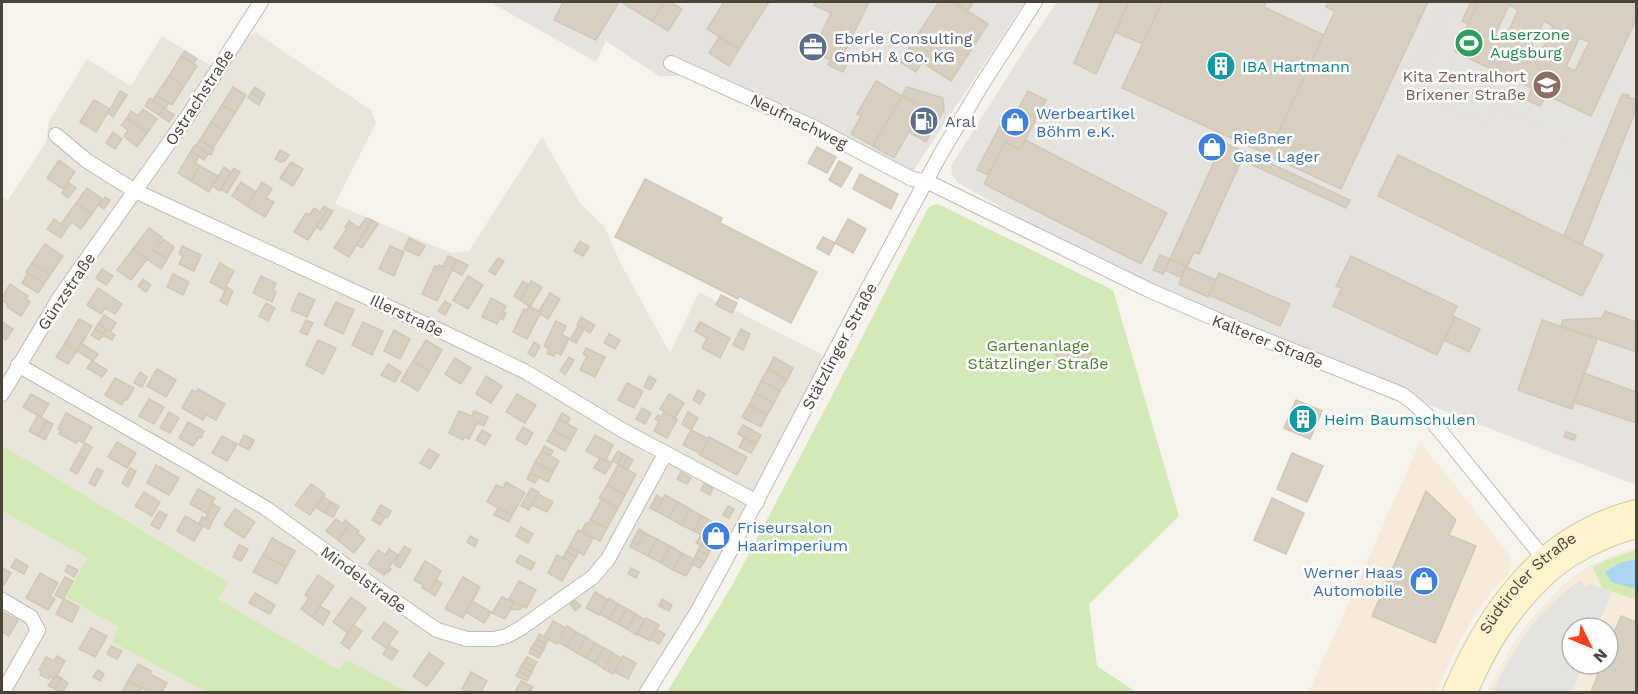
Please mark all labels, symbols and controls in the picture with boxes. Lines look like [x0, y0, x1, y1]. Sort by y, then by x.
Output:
place label: Laserzone Augsburg [1490, 25, 1570, 62]
sports icon: Laserzone Augsburg [1453, 27, 1485, 59]
place label: Eberle Consulting GmbH & Co. KG [834, 29, 973, 66]
office icon: Eberle Consulting GmbH & Co. KG [797, 31, 829, 63]
street label: Ostrachstraße [161, 46, 238, 149]
building icon: IBA Hartmann [1205, 50, 1237, 82]
place label: IBA Hartmann [1242, 57, 1350, 76]
place label: Kita Zentralhort Brixener Straße [1402, 67, 1526, 104]
school or university icon: Kita Zentralhort Brixener Straße [1531, 69, 1563, 101]
street label: Neufnachweg [747, 90, 851, 153]
place label: Werbeartikel Böhm e.K. [1036, 104, 1135, 141]
fuel station icon: Aral [908, 105, 940, 137]
shop icon: Werbeartikel Böhm e.K. [999, 106, 1031, 138]
place label: Aral [945, 112, 976, 131]
place label: Rießner Gase Lager [1233, 129, 1320, 166]
shop icon: Rießner Gase Lager [1196, 131, 1228, 163]
street label: Günzstraße [34, 249, 99, 334]
street label: Stätzlinger Straße [798, 280, 881, 413]
street label: Illerstraße [367, 290, 447, 341]
street label: Kalterer Straße [1209, 310, 1326, 372]
park label: Gartenanlage Stätzlinger Straße [968, 336, 1108, 373]
building icon: Heim Baumschulen [1287, 403, 1319, 435]
place label: Heim Baumschulen [1324, 410, 1476, 429]
place label: Friseursalon Haarimperium [737, 518, 848, 555]
shop icon: Friseursalon Haarimperium [700, 520, 732, 552]
street label: Südtiroler Straße [1475, 528, 1580, 637]
street label: Mindelstraße [317, 542, 410, 617]
place label: Werner Haas Automobile [1303, 563, 1403, 600]
shop icon: Werner Haas Automobile [1408, 565, 1440, 597]
north arrow [1560, 616, 1620, 676]
text: N [1590, 645, 1612, 667]

